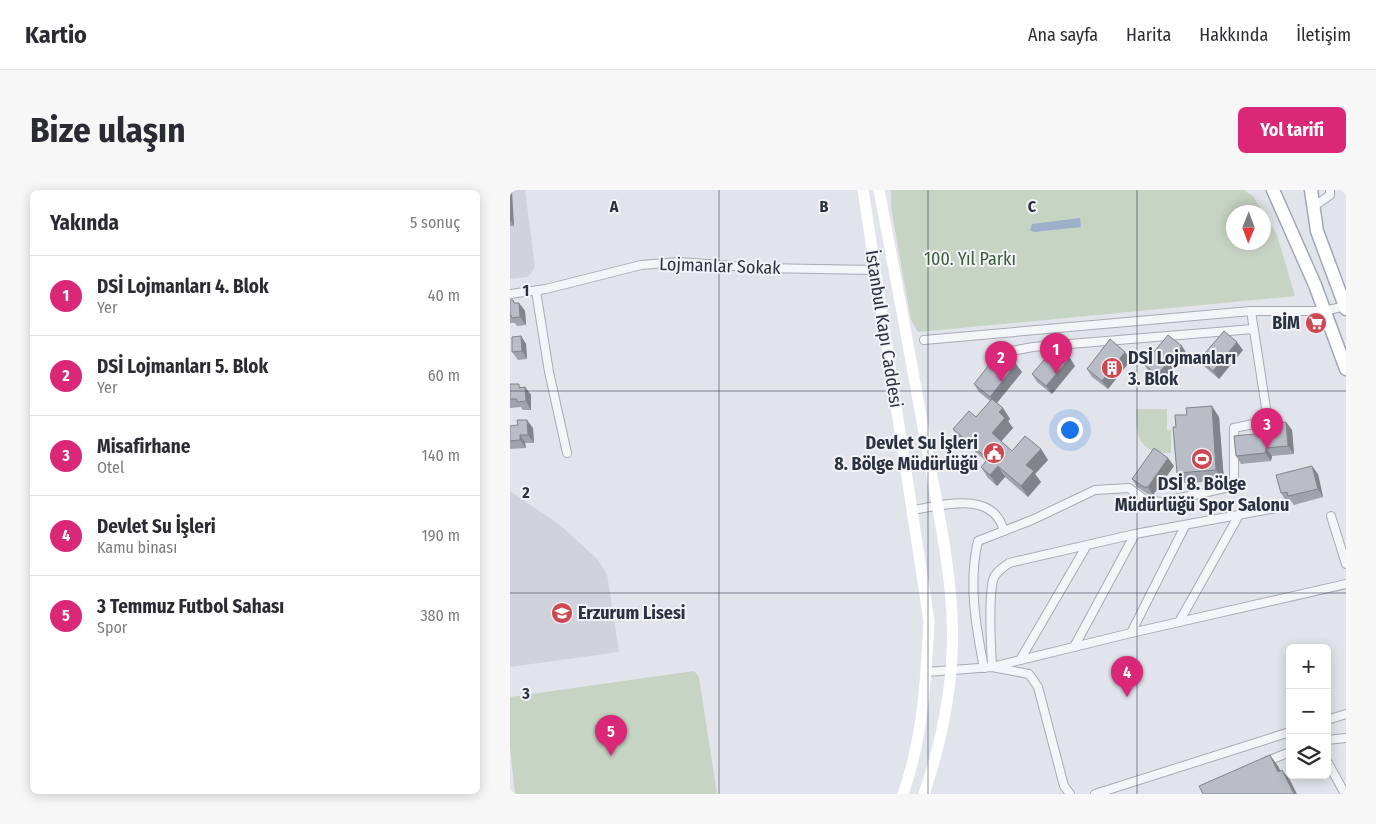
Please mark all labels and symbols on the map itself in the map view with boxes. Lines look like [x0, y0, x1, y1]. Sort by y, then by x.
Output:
text: A [609, 197, 619, 216]
text: B [820, 197, 829, 216]
text: C [1028, 197, 1037, 216]
north arrow [1226, 205, 1271, 250]
park label: 100. Yıl Parkı [924, 248, 1016, 270]
street label: İstanbul Kapı Caddesi [861, 249, 907, 409]
street label: Lojmanlar Sokak [659, 253, 782, 279]
text: 1 [523, 281, 529, 300]
supermarket icon: BİM [1304, 311, 1328, 335]
place label: BİM [1272, 312, 1300, 334]
pin: 1 [1040, 333, 1072, 374]
pin: 2 [985, 341, 1017, 382]
place label: DSİ Lojmanları 3. Blok [1127, 347, 1236, 390]
building icon: DSİ Lojmanları 3. Blok [1100, 356, 1124, 380]
pin: 3 [1251, 408, 1283, 449]
your location [1057, 417, 1083, 443]
place label: Devlet Su İşleri 8. Bölge Müdürlüğü [834, 432, 978, 475]
public building icon: Devlet Su İşleri 8. Bölge Müdürlüğü [982, 441, 1006, 465]
sports icon: DSİ 8. Bölge Müdürlüğü Spor Salonu [1190, 447, 1214, 471]
place label: DSİ 8. Bölge Müdürlüğü Spor Salonu [1115, 473, 1289, 516]
text: 2 [521, 483, 530, 502]
school or university icon: Erzurum Lisesi [550, 601, 574, 625]
place label: Erzurum Lisesi [578, 602, 685, 624]
pin: 4 [1111, 656, 1143, 697]
text: 3 [521, 684, 530, 703]
pin: 5 [595, 715, 627, 756]

